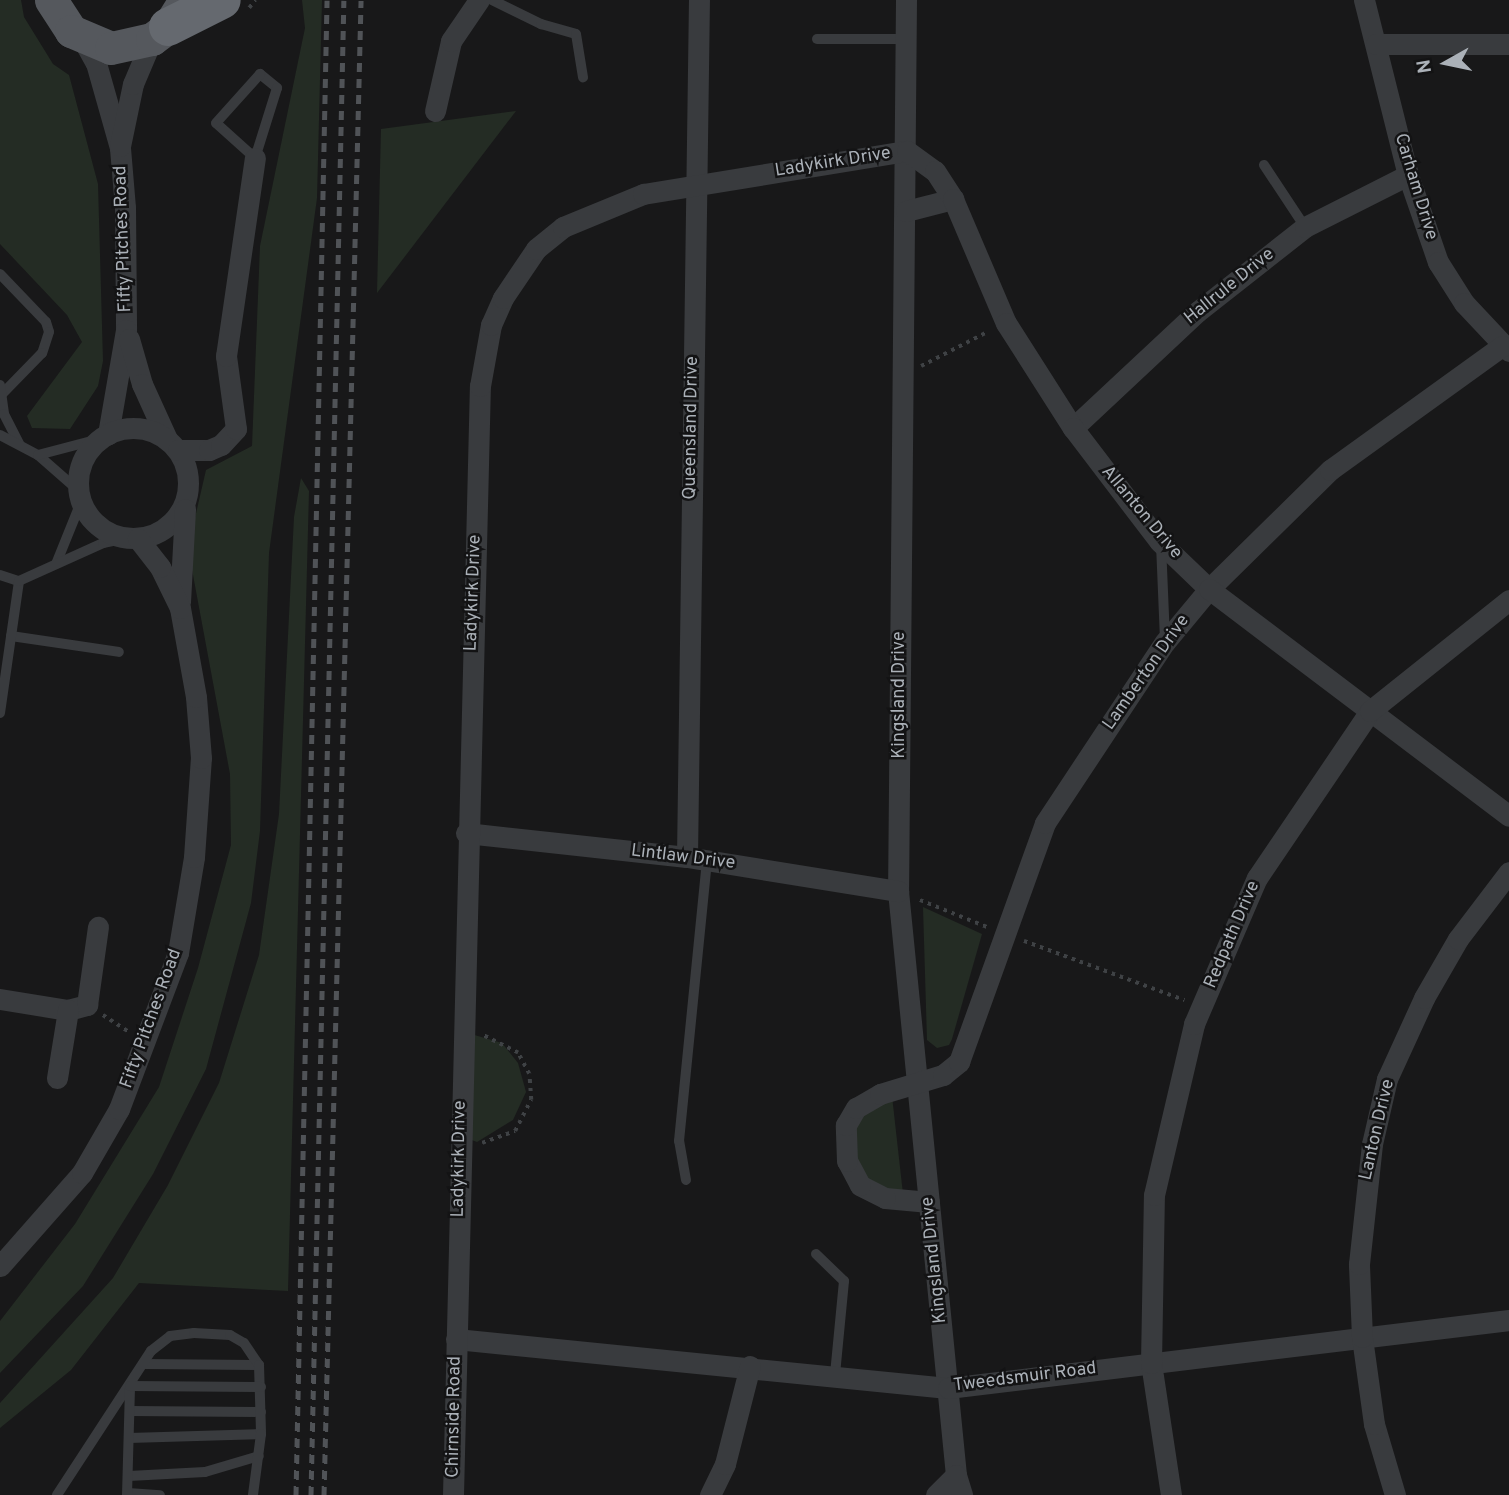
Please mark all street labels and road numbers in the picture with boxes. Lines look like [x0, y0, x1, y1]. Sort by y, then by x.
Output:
street label: Carham Drive [1389, 131, 1441, 243]
street label: Ladykirk Drive [774, 143, 892, 183]
street label: Fifty Pitches Road [111, 165, 137, 313]
street label: Hallrule Drive [1181, 244, 1279, 330]
street label: Queensland Drive [680, 356, 704, 500]
street label: Allanton Drive [1096, 462, 1186, 564]
street label: Ladykirk Drive [461, 534, 487, 652]
street label: Lamberton Drive [1099, 611, 1195, 735]
street label: Kingsland Drive [889, 631, 911, 759]
street label: Lintlaw Drive [630, 841, 736, 875]
street label: Redpath Drive [1201, 878, 1265, 992]
street label: Fifty Pitches Road [117, 946, 187, 1092]
street label: Lanton Drive [1356, 1077, 1400, 1183]
street label: Ladykirk Drive [448, 1100, 472, 1218]
street label: Kingsland Drive [918, 1196, 952, 1324]
street label: Chirnside Road [443, 1356, 467, 1478]
street label: Tweedsmuir Road [952, 1359, 1098, 1397]

